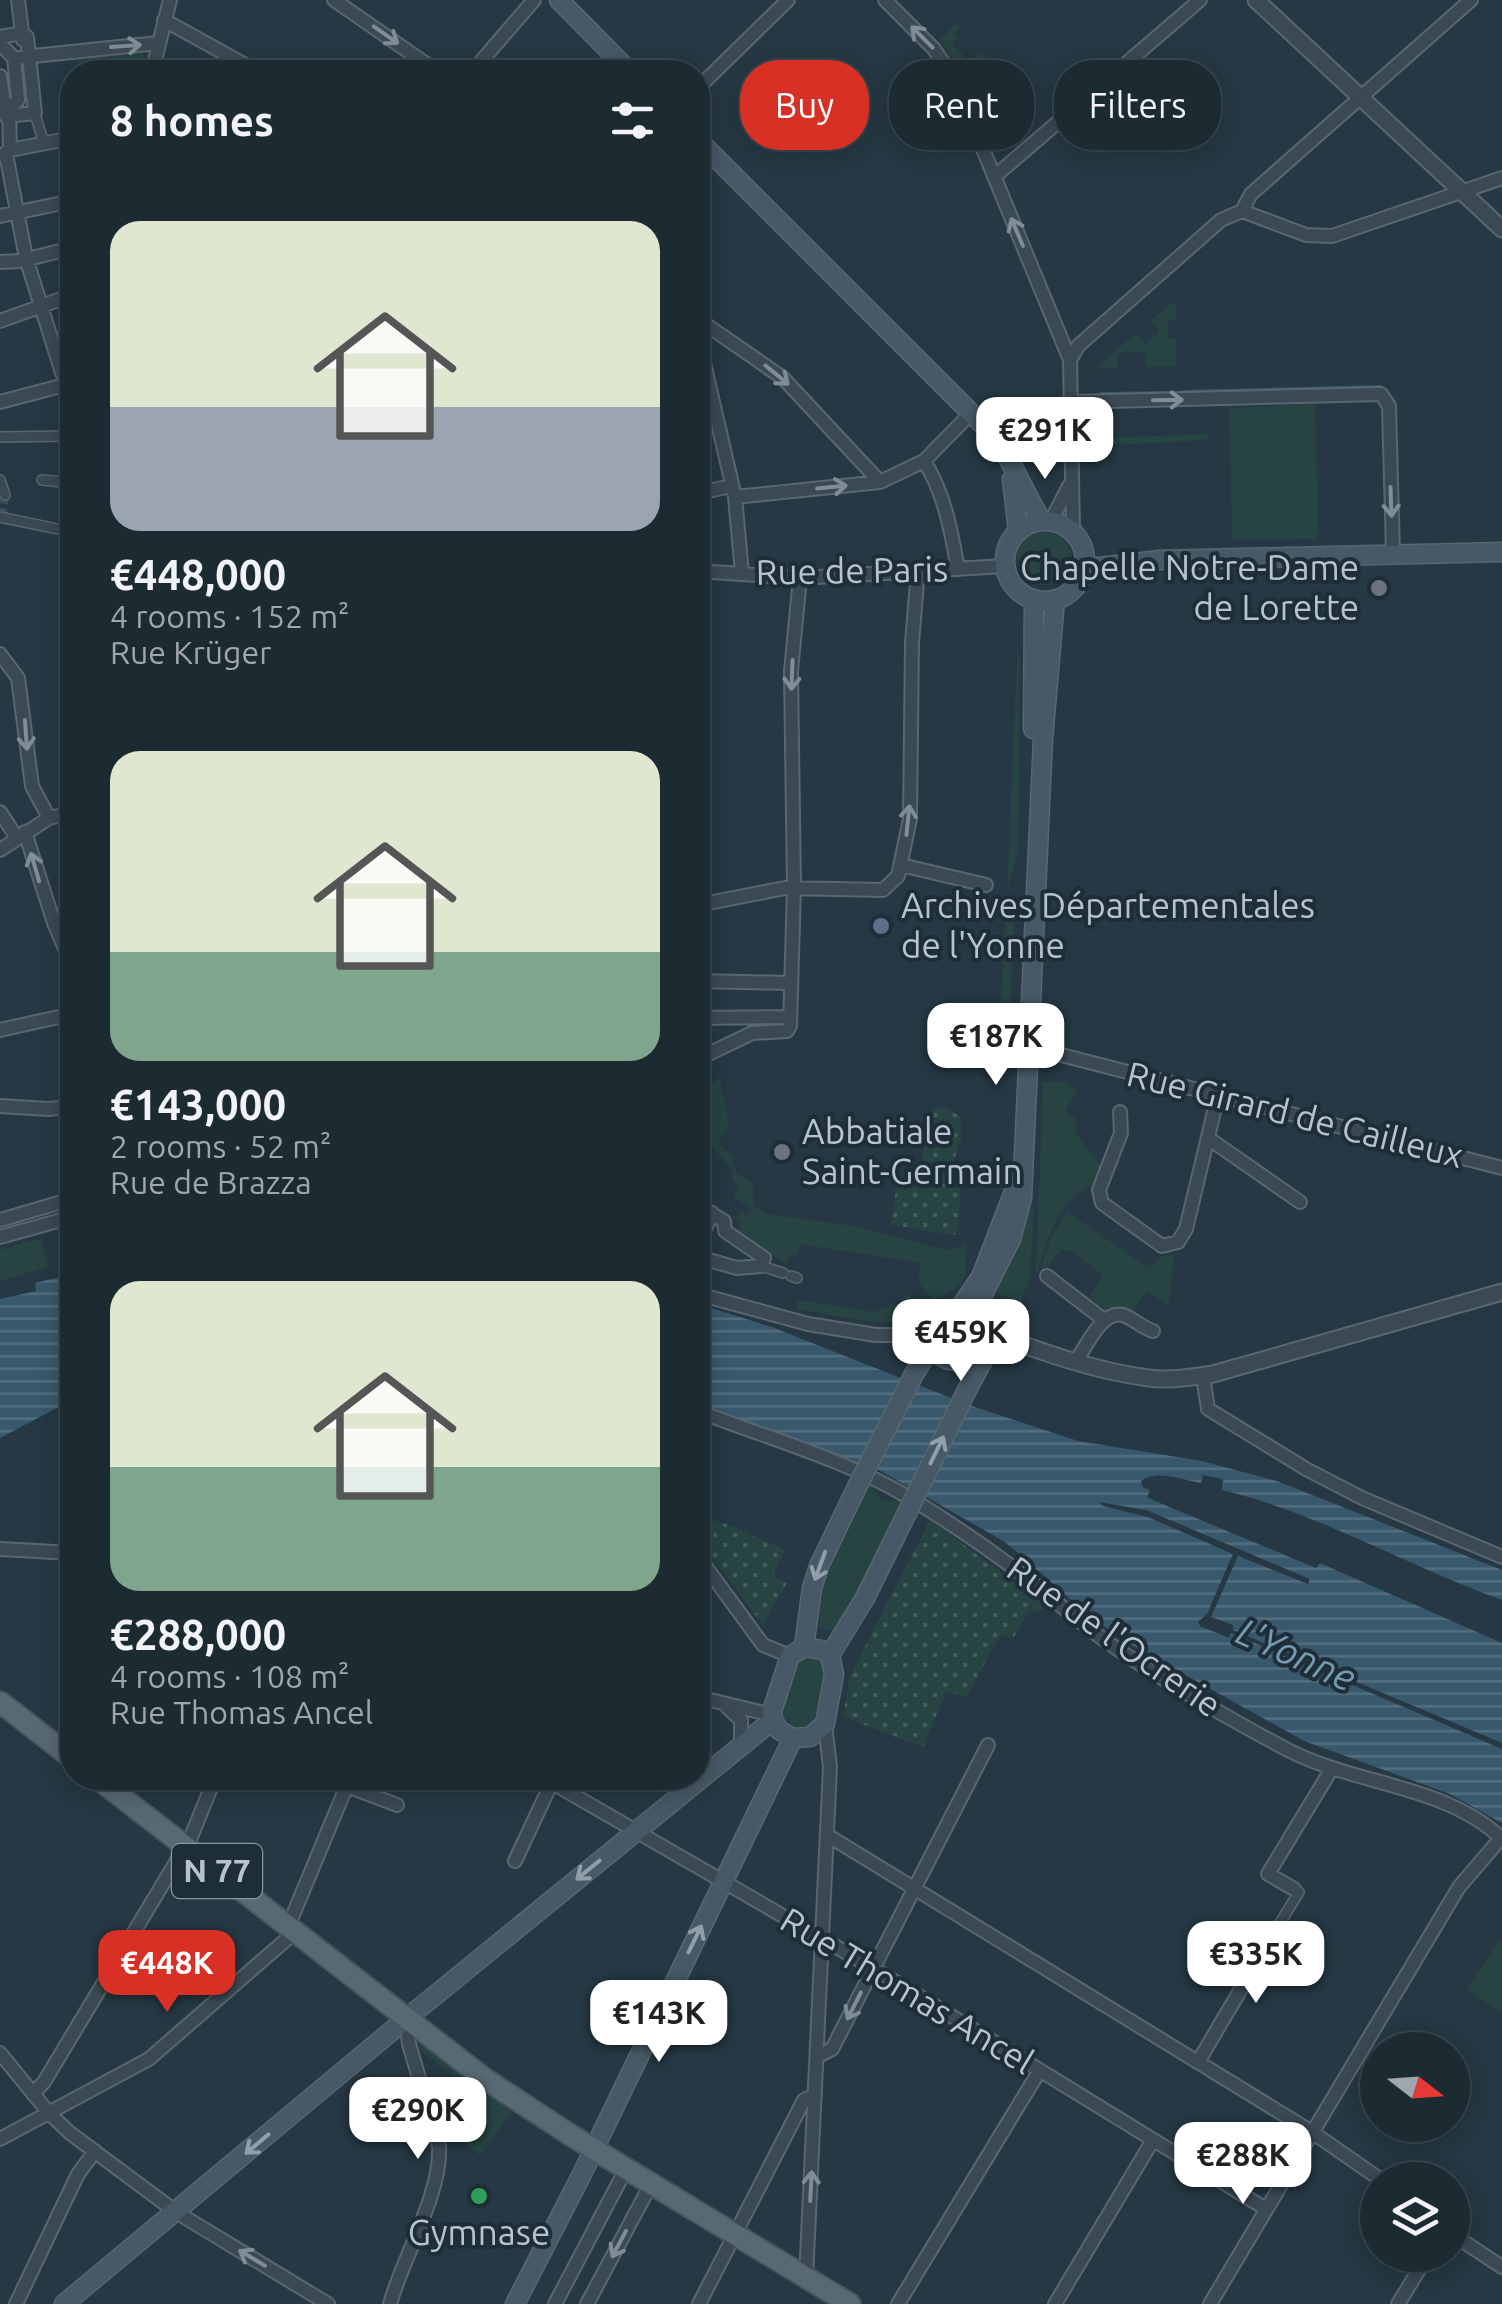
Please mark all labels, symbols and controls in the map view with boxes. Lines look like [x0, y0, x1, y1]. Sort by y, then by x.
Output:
one-way arrow [372, 25, 400, 46]
one-way arrow [911, 26, 935, 50]
one-way arrow [109, 36, 141, 55]
chip: Buy [740, 60, 869, 150]
chip: Rent [889, 60, 1034, 150]
chip: Filters [1054, 60, 1221, 150]
icon: filters [605, 93, 660, 148]
text: 8 homes [110, 97, 274, 144]
one-way arrow [1007, 217, 1025, 248]
icon: home [295, 286, 475, 466]
one-way arrow [763, 363, 789, 385]
one-way arrow [1151, 390, 1183, 409]
pin: €291K [975, 397, 1115, 482]
text: €291K [998, 411, 1092, 447]
one-way arrow [815, 478, 848, 497]
one-way arrow [1382, 485, 1401, 518]
place label: Chapelle Notre-Dame de Lorette [1020, 547, 1359, 627]
street label: Rue de Paris [755, 548, 949, 592]
text: €448,000 [110, 551, 286, 598]
marker: Chapelle Notre-Dame de Lorette [1368, 577, 1390, 599]
text: 4 rooms · 152 m² [110, 598, 350, 634]
text: Rue Krüger [110, 634, 271, 670]
one-way arrow [782, 658, 802, 691]
one-way arrow [17, 718, 36, 750]
one-way arrow [899, 804, 918, 837]
icon: home [295, 816, 475, 996]
one-way arrow [25, 852, 43, 883]
place label: Archives Départementales de l'Yonne [901, 885, 1315, 965]
marker: Archives Départementales de l'Yonne [870, 915, 892, 937]
pin: €187K [926, 1003, 1066, 1088]
text: €187K [949, 1017, 1043, 1053]
street label: Rue Girard de Cailleux [1123, 1053, 1467, 1175]
text: €143,000 [110, 1081, 286, 1128]
place label: Abbatiale Saint-Germain [802, 1111, 1022, 1191]
text: 2 rooms · 52 m² [110, 1128, 331, 1164]
marker: Abbatiale Saint-Germain [771, 1141, 793, 1163]
text: Rue de Brazza [110, 1164, 312, 1200]
pin: €459K [891, 1299, 1031, 1384]
text: €459K [914, 1313, 1008, 1349]
icon: home [295, 1346, 475, 1526]
one-way arrow [929, 1436, 948, 1466]
street label: Rue de l'Ocrerie [1000, 1548, 1229, 1725]
one-way arrow [810, 1550, 828, 1581]
water label: L'Yonne [1231, 1609, 1362, 1699]
text: €288,000 [110, 1611, 286, 1658]
text: 4 rooms · 108 m² [110, 1658, 350, 1694]
text: Rue Thomas Ancel [110, 1694, 373, 1730]
road number: N 77 [172, 1844, 262, 1898]
one-way arrow [576, 1859, 602, 1881]
street label: Rue Thomas Ancel [774, 1899, 1041, 2081]
pin: €335K [1186, 1921, 1326, 2006]
one-way arrow [686, 1925, 705, 1955]
pin: €448K [97, 1930, 237, 2015]
text: €335K [1209, 1935, 1303, 1971]
text: €448K [120, 1944, 214, 1980]
pin: €143K [589, 1980, 729, 2065]
one-way arrow [844, 1991, 863, 2021]
text: €143K [612, 1994, 706, 2030]
north arrow [1360, 2032, 1470, 2142]
map controls [1360, 2032, 1470, 2272]
pin: €290K [348, 2077, 488, 2162]
text: €290K [371, 2091, 465, 2127]
pin: €288K [1173, 2122, 1313, 2207]
one-way arrow [244, 2133, 270, 2155]
text: €288K [1196, 2136, 1290, 2172]
button: layers [1360, 2162, 1470, 2272]
one-way arrow [802, 2171, 821, 2203]
marker: Gymnase [468, 2185, 490, 2207]
place label: Gymnase [408, 2212, 550, 2252]
one-way arrow [609, 2228, 628, 2258]
one-way arrow [238, 2248, 267, 2268]

